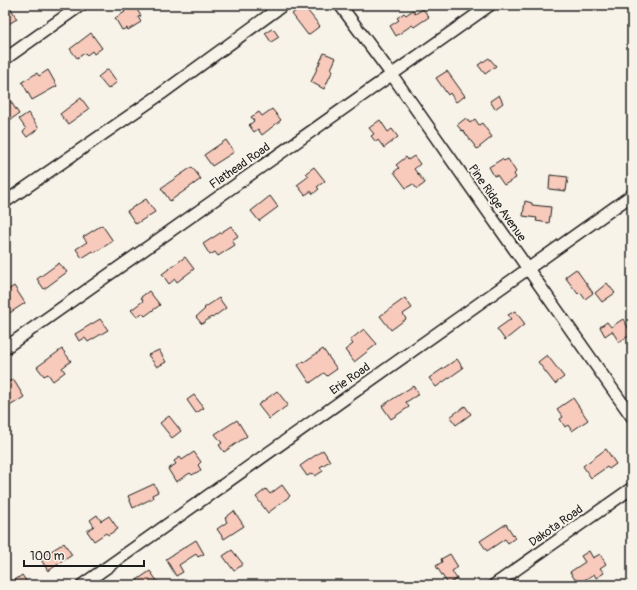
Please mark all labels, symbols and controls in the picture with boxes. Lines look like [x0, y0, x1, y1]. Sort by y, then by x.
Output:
street label: Flathead Road [207, 140, 273, 192]
street label: Pine Ridge Avenue [465, 162, 529, 244]
street label: Erie Road [327, 360, 373, 398]
street label: Dakota Road [526, 502, 586, 550]
scale bar [24, 542, 144, 568]
text: 100 m [30, 549, 65, 564]

